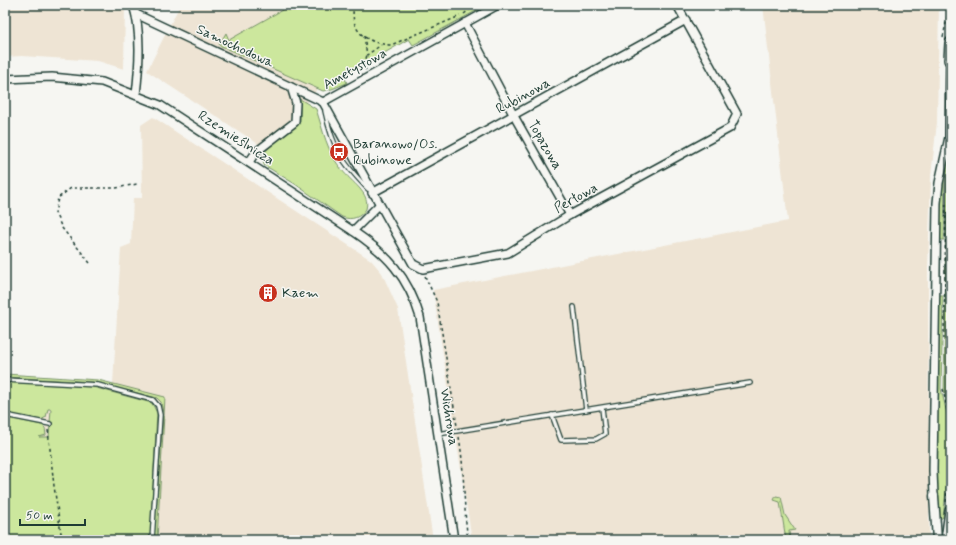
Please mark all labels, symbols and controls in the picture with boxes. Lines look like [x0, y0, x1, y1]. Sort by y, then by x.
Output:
street label: Samochodowa [193, 20, 277, 72]
street label: Ametystowa [320, 44, 390, 94]
street label: Rubinowa [493, 74, 553, 118]
street label: Rzemieślnicza [194, 107, 278, 169]
street label: Topazowa [524, 117, 566, 173]
place label: Baranowo/Os. Rubinowe [353, 135, 438, 169]
bus stop icon: Baranowo/Os. Rubinowe [328, 141, 350, 163]
street label: Perłowa [551, 179, 601, 217]
building icon: Kaem [257, 282, 279, 304]
place label: Kaem [282, 284, 319, 302]
street label: Wichrowa [436, 387, 462, 447]
scale bar [20, 501, 85, 527]
text: 50 m [26, 508, 53, 524]

